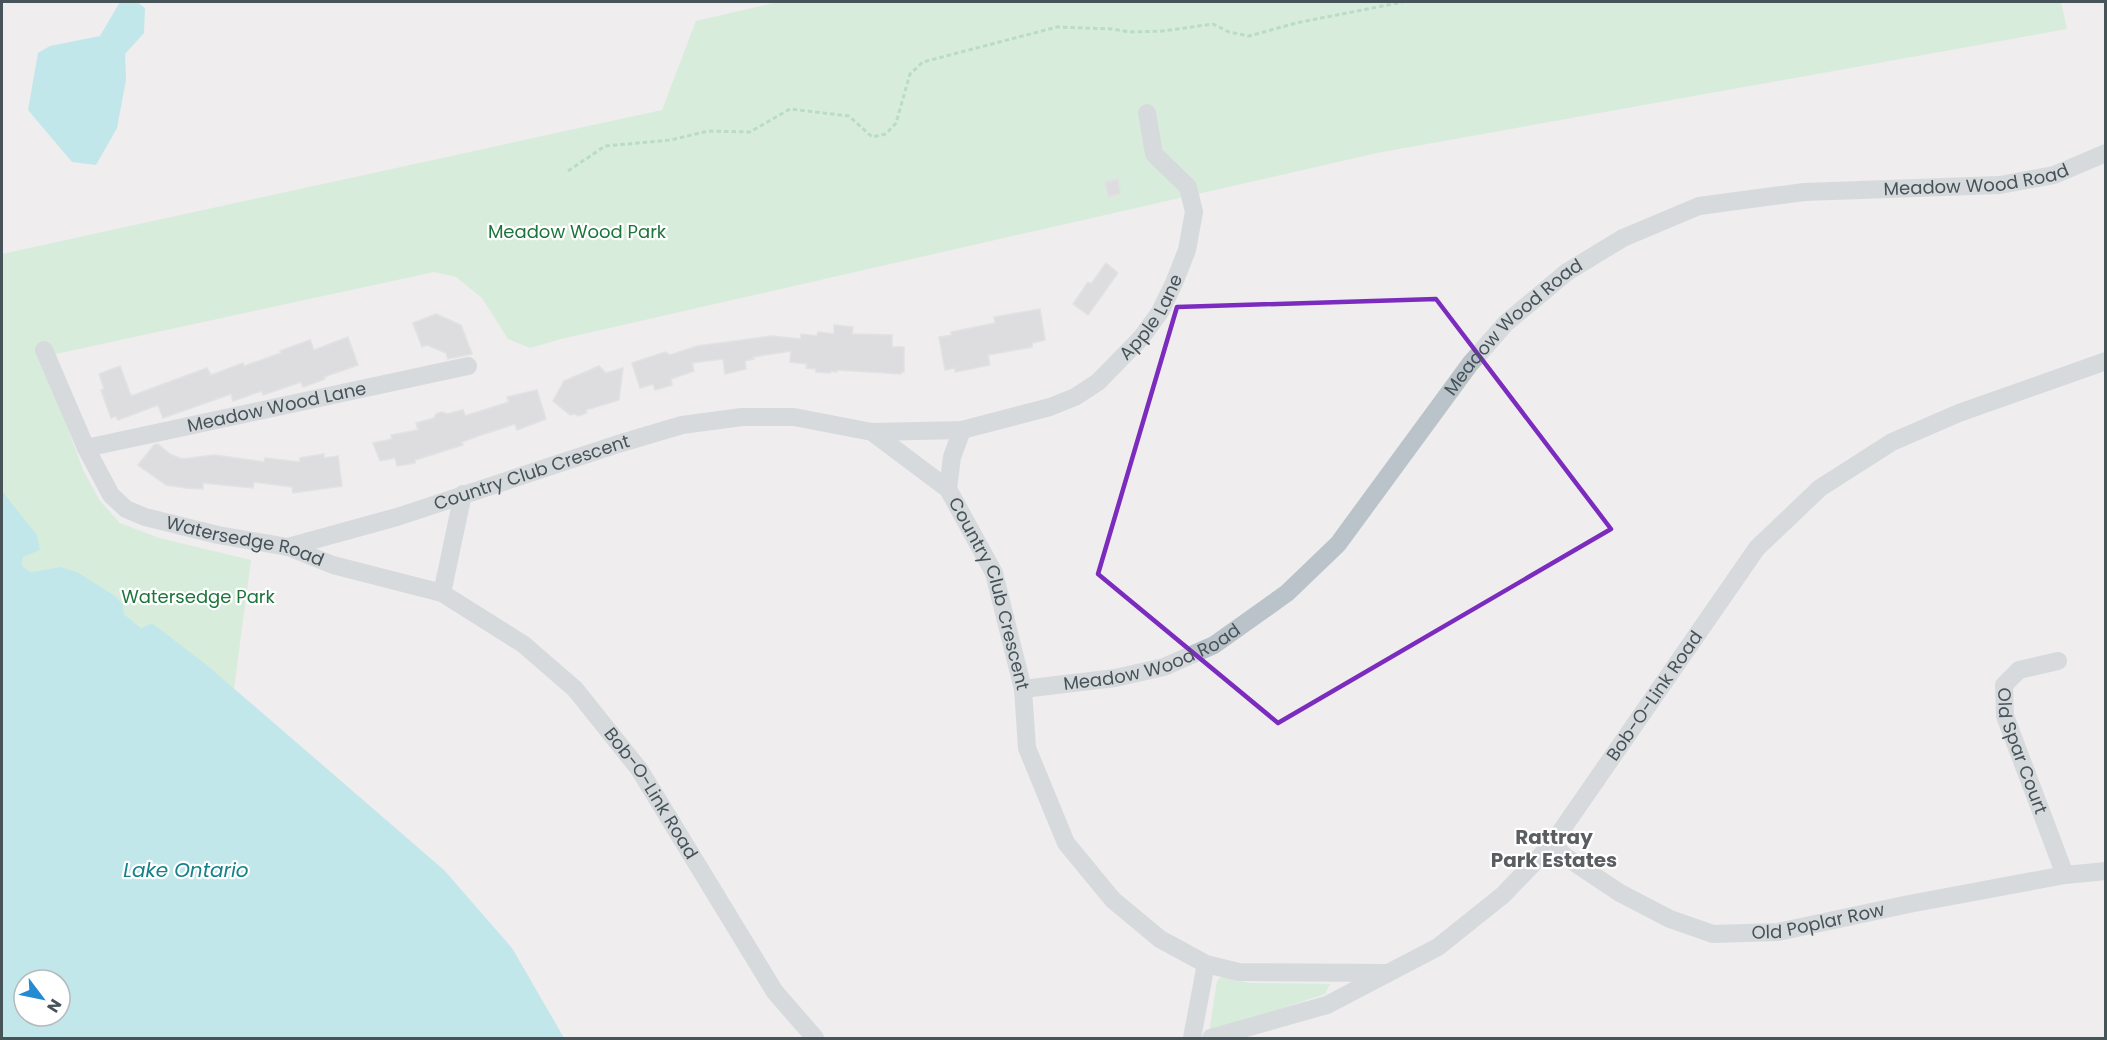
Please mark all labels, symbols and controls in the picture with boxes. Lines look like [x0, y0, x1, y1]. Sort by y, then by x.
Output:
street label: Meadow Wood Road [1883, 157, 2073, 201]
park label: Meadow Wood Park [488, 219, 667, 244]
street label: Meadow Wood Road [1438, 253, 1587, 400]
street label: Apple Lane [1113, 270, 1188, 365]
street label: Meadow Wood Lane [185, 375, 368, 438]
street label: Country Club Crescent [430, 428, 633, 516]
street label: Country Club Crescent [943, 492, 1036, 693]
street label: Watersedge Road [164, 510, 328, 572]
park label: Watersedge Park [121, 584, 276, 609]
street label: Meadow Wood Road [1062, 617, 1245, 696]
street label: Bob-O-Link Road [1600, 625, 1708, 766]
street label: Old Spar Court [1992, 687, 2054, 817]
street label: Bob-O-Link Road [598, 722, 704, 864]
district label: Rattray Park Estates [1491, 823, 1617, 874]
water label: Lake Ontario [123, 856, 249, 884]
street label: Old Poplar Row [1751, 897, 1887, 945]
north arrow [12, 968, 72, 1028]
text: N [41, 994, 67, 1017]

